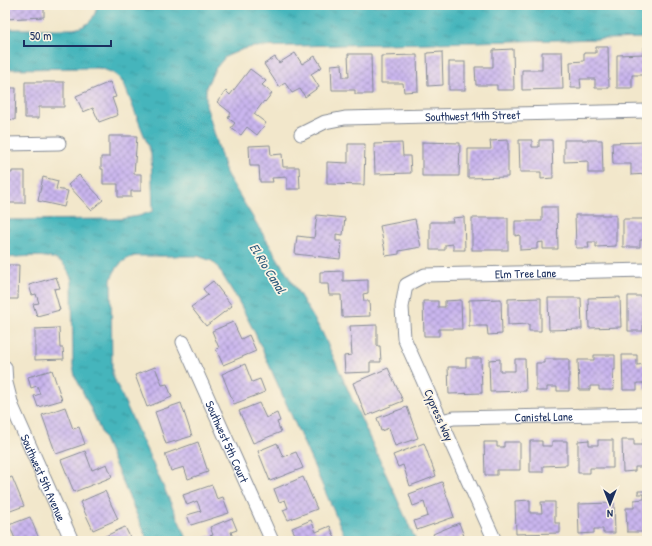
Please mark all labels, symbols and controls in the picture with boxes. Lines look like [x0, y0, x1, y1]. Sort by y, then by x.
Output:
scale bar [24, 22, 111, 48]
text: 50 m [30, 27, 51, 44]
street label: Southwest 14th Street [425, 105, 521, 125]
water label: El Rio Canal [246, 240, 291, 297]
street label: Elm Tree Lane [495, 264, 557, 282]
street label: Cypress Way [420, 386, 458, 444]
street label: Southwest 5th Court [202, 398, 254, 486]
street label: Canistel Lane [514, 407, 573, 425]
street label: Southwest 5th Avenue [17, 431, 71, 524]
north arrow [590, 484, 630, 524]
text: N [607, 507, 613, 521]

